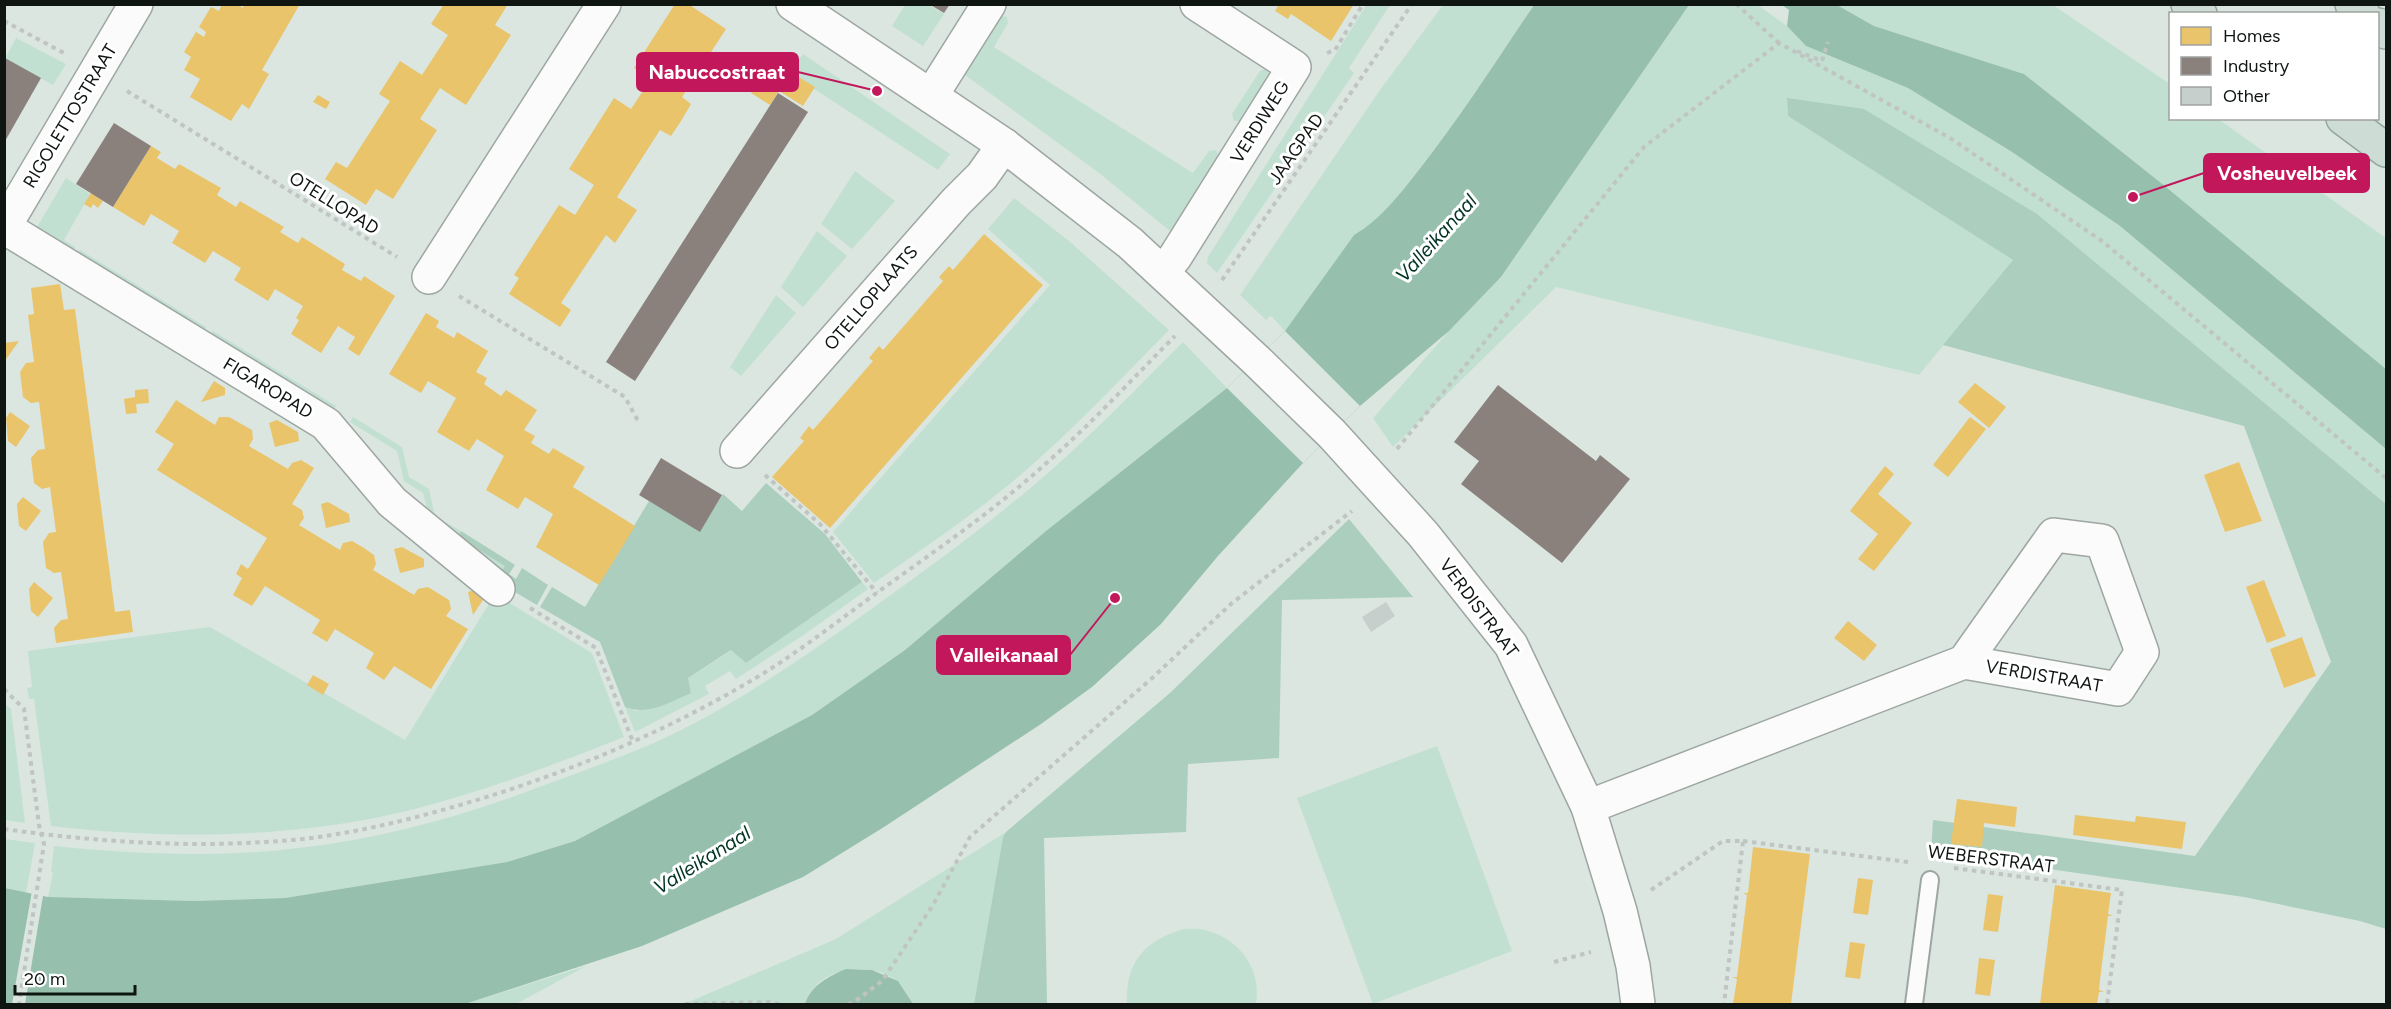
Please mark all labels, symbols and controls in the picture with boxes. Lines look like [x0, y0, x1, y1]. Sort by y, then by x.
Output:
legend [2169, 12, 2379, 120]
text: Homes [2223, 25, 2281, 47]
street label: RIGOLETTOSTRAAT [18, 40, 122, 192]
callout: Nabuccostraat [637, 53, 798, 91]
text: Industry [2223, 55, 2290, 77]
text: Nabuccostraat [648, 60, 786, 84]
street label: VERDIWEG [1226, 76, 1294, 167]
text: Other [2223, 85, 2270, 107]
street label: JAAGPAD [1264, 109, 1328, 189]
callout: Vosheuvelbeek [2204, 154, 2369, 192]
text: Vosheuvelbeek [2217, 161, 2357, 185]
street label: OTELLOPAD [285, 167, 383, 239]
water label: Valleikanaal [1390, 189, 1482, 287]
street label: OTELLOPLAATS [820, 241, 922, 355]
street label: FIGAROPAD [219, 353, 317, 423]
street label: VERDISTRAAT [1435, 554, 1523, 662]
callout: Valleikanaal [937, 636, 1070, 674]
text: Valleikanaal [950, 643, 1058, 667]
street label: VERDISTRAAT [1984, 655, 2104, 697]
water label: Valleikanaal [649, 820, 755, 899]
street label: WEBERSTRAAT [1927, 840, 2056, 878]
scale bar [15, 958, 135, 996]
text: 20 m [24, 968, 65, 990]

